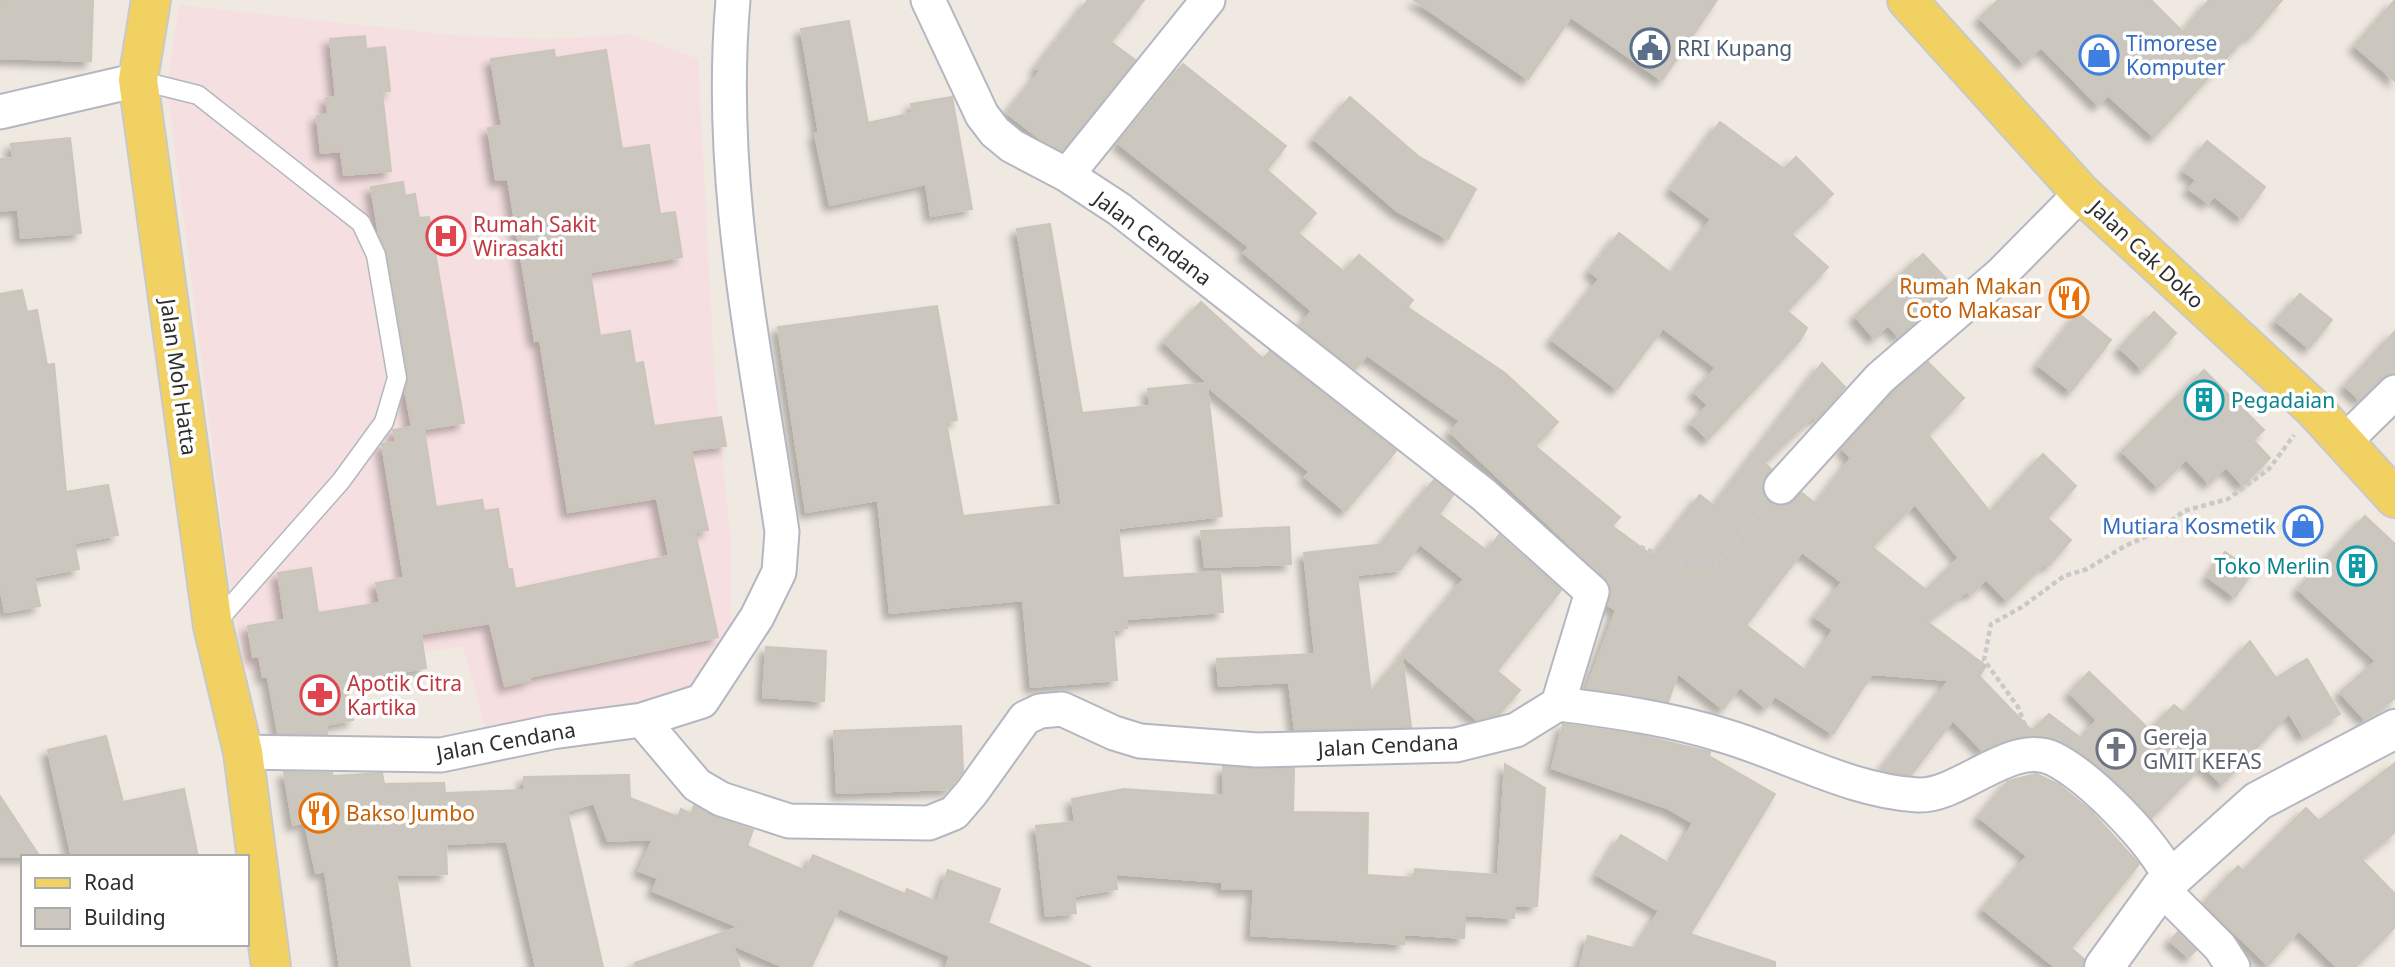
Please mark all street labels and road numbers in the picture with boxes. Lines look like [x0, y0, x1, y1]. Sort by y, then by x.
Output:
street label: Jalan Cendana [1087, 183, 1218, 292]
street label: Jalan Cak Doko [2082, 192, 2210, 314]
street label: Jalan Moh Hatta [154, 295, 204, 457]
street label: Jalan Cendana [432, 715, 578, 767]
street label: Jalan Cendana [1315, 727, 1459, 763]

